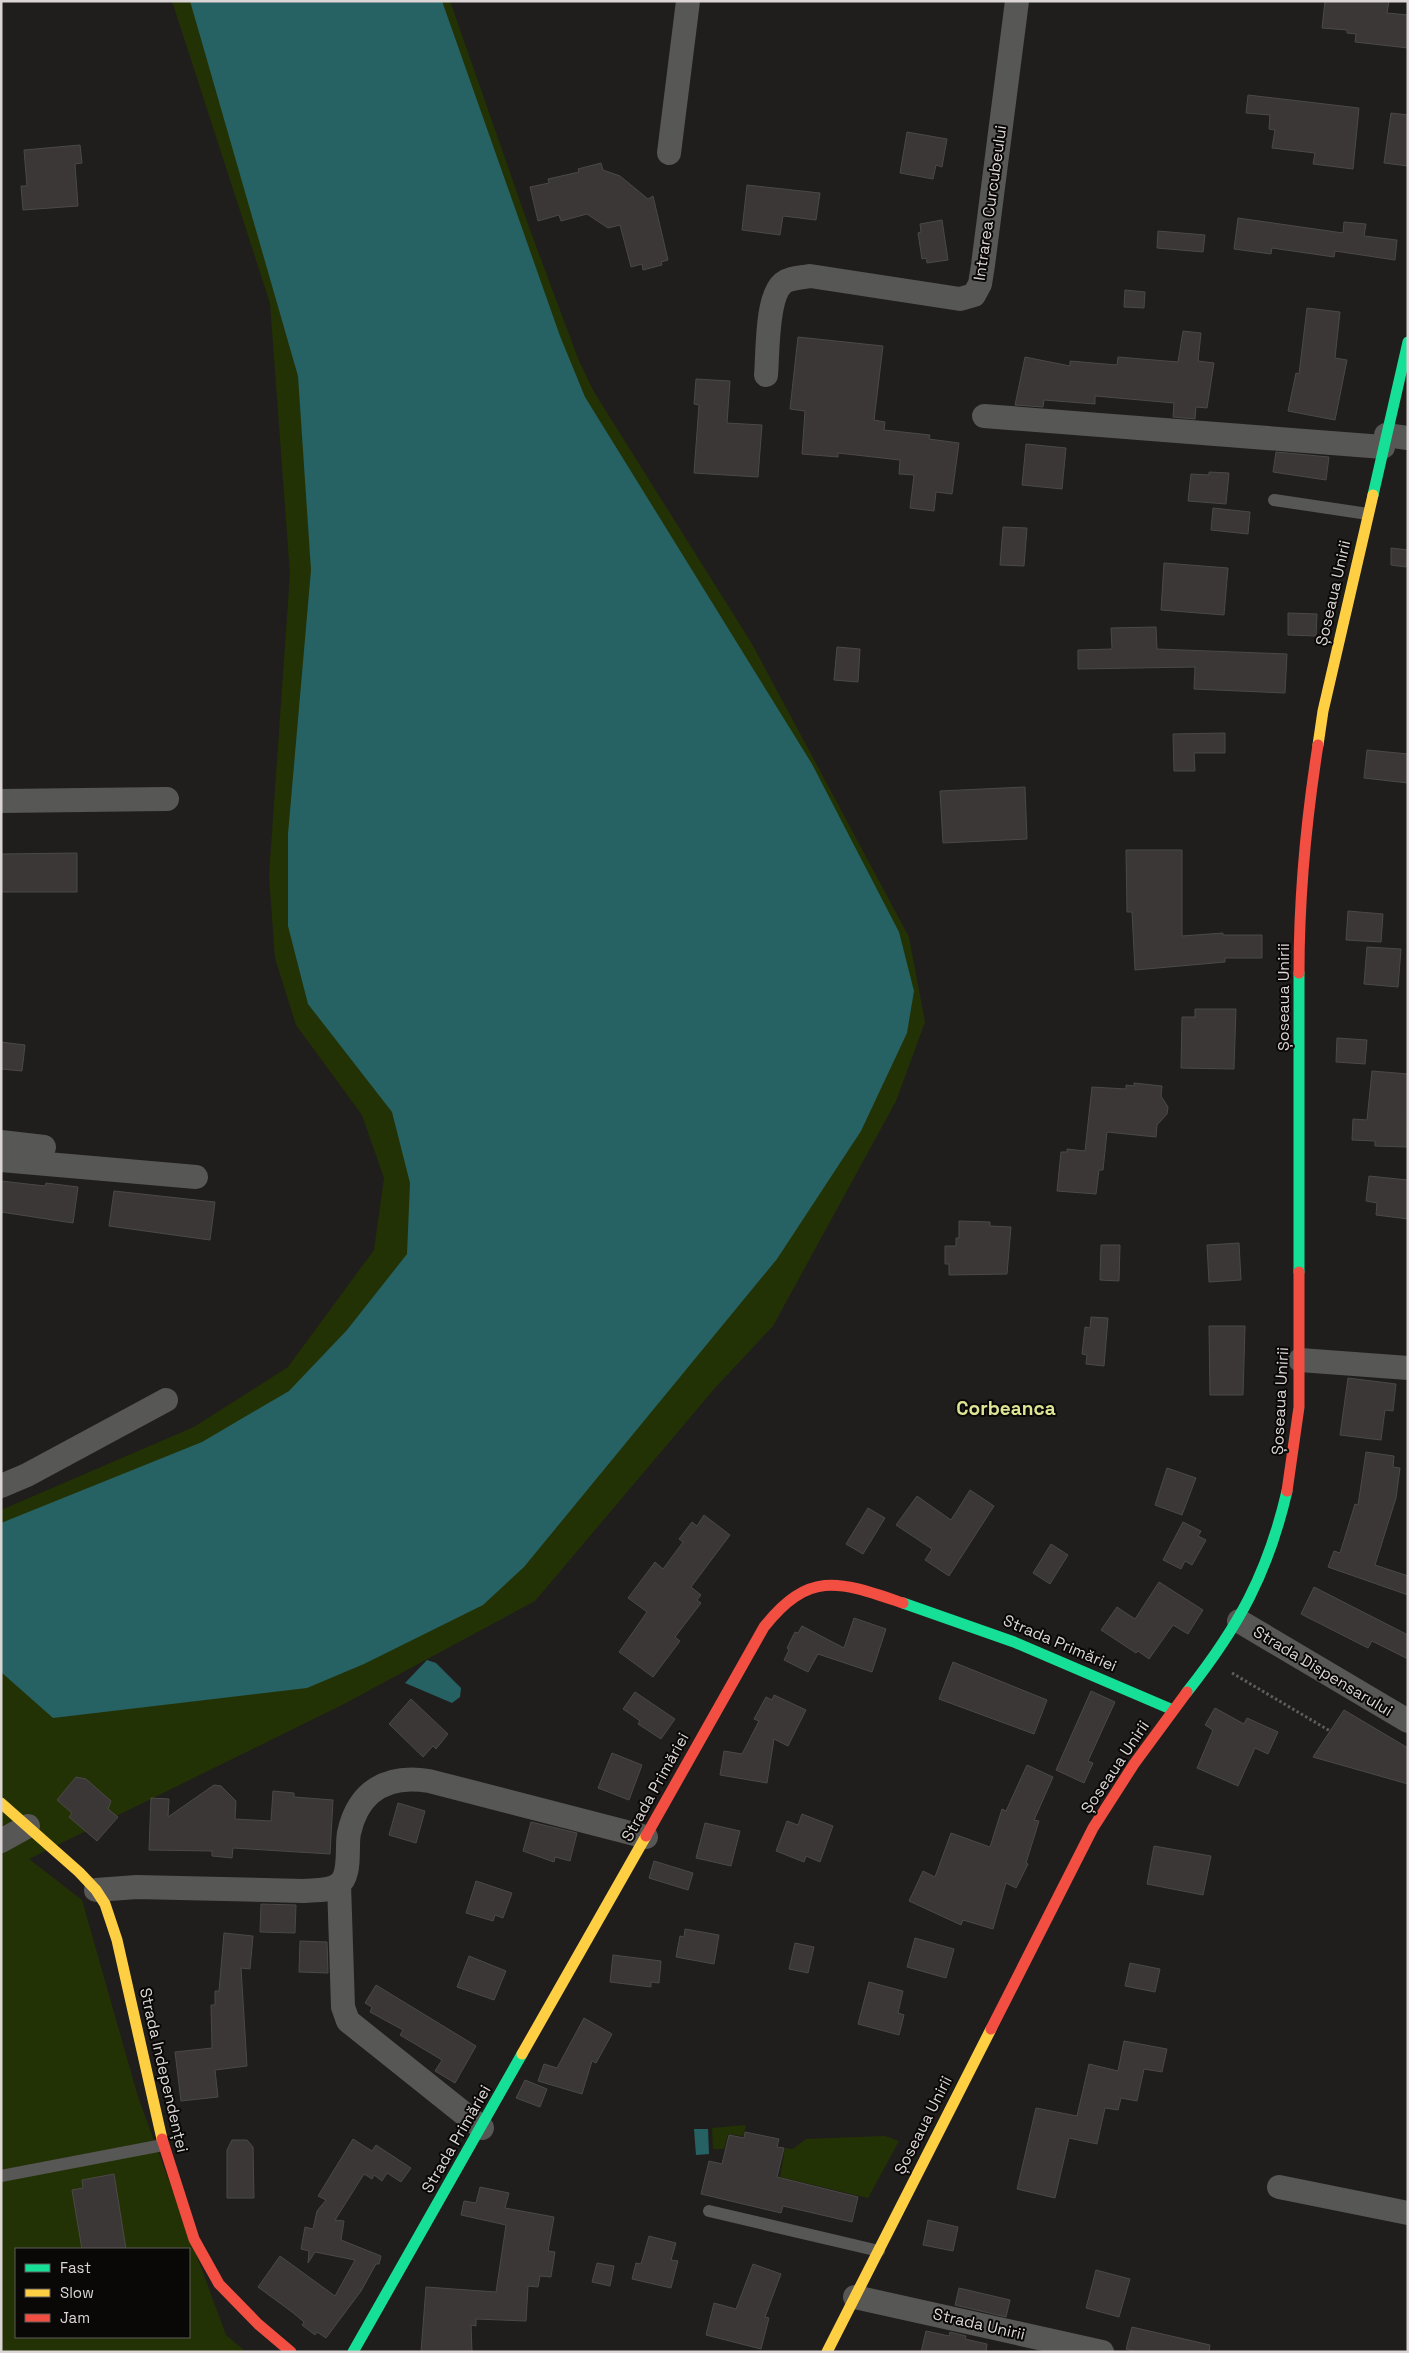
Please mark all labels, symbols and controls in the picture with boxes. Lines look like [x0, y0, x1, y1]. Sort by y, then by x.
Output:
street label: Intrarea Curcubeului [969, 124, 1011, 282]
street label: Șoseaua Unirii [1311, 538, 1355, 648]
street label: Șoseaua Unirii [1273, 943, 1294, 1051]
street label: Șoseaua Unirii [1267, 1347, 1293, 1455]
district label: Corbeanca [956, 1396, 1056, 1421]
street label: Strada Primăriei [1000, 1610, 1120, 1676]
street label: Strada Dispensarului [1249, 1621, 1397, 1721]
street label: Șoseaua Unirii [1076, 1716, 1154, 1818]
street label: Strada Primăriei [616, 1729, 694, 1845]
street label: Strada Independenței [135, 1986, 193, 2154]
street label: Șoseaua Unirii [889, 2072, 957, 2178]
street label: Strada Primăriei [417, 2081, 495, 2197]
legend [15, 2248, 190, 2338]
text: Fast [60, 2258, 91, 2277]
text: Slow [60, 2283, 94, 2302]
street label: Strada Unirii [931, 2303, 1027, 2345]
text: Jam [60, 2308, 90, 2327]

